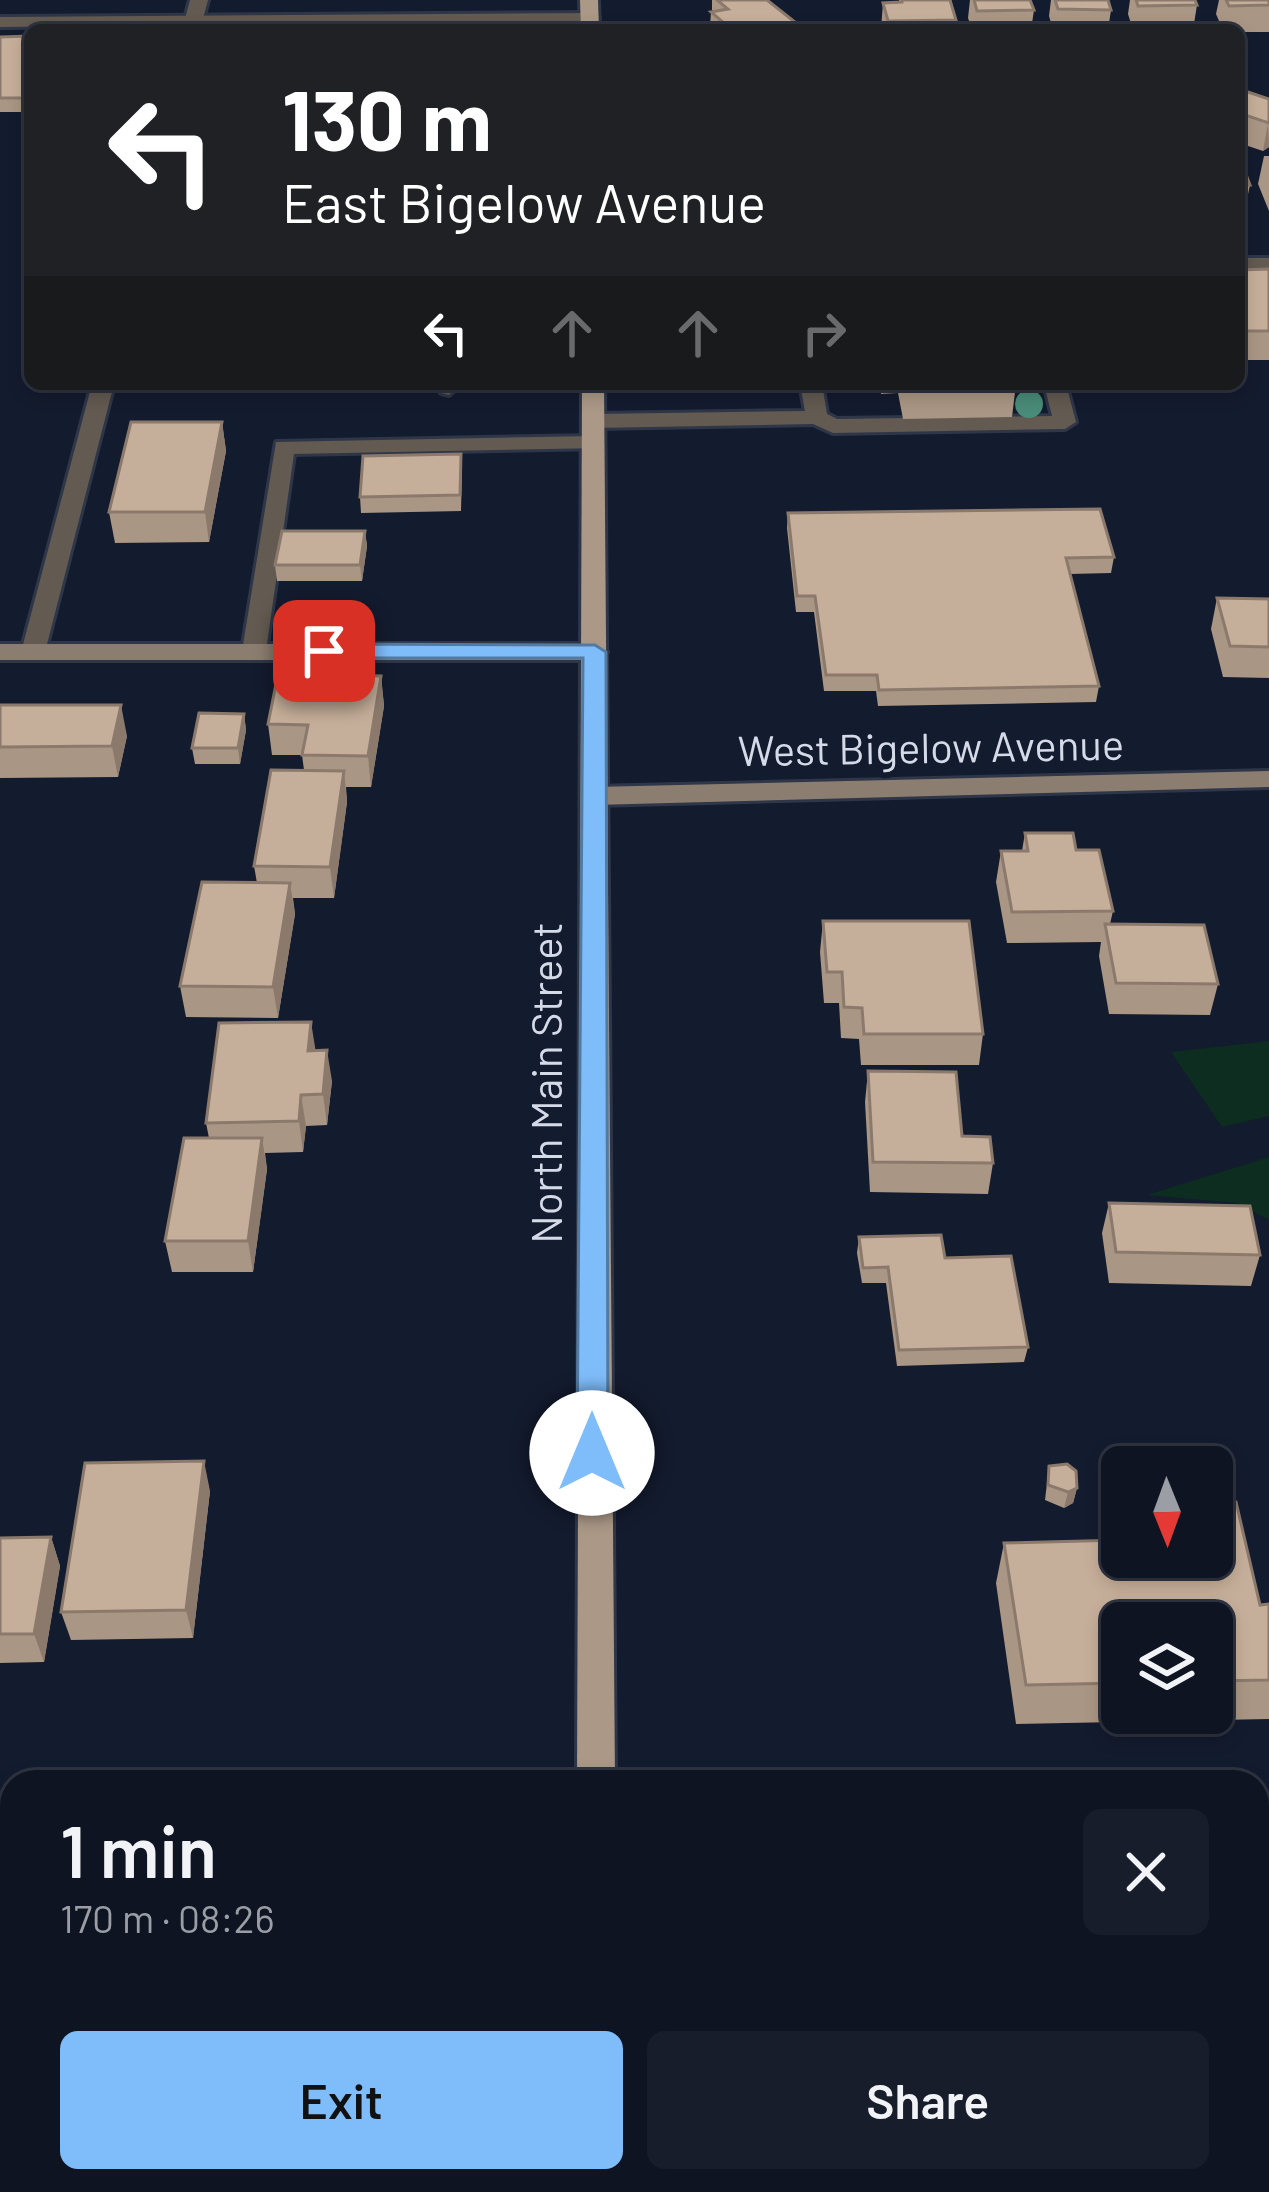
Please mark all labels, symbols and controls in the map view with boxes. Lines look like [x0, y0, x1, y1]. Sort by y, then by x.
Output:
text: 130 m [282, 67, 492, 168]
icon: left [84, 72, 240, 228]
text: East Bigelow Avenue [282, 169, 766, 234]
icon: left [413, 300, 479, 366]
icon: ahead [539, 300, 605, 366]
icon: ahead [665, 300, 731, 366]
icon: right [791, 300, 857, 366]
pin [273, 600, 375, 702]
icon: arrive [291, 618, 357, 684]
street label: West Bigelow Avenue [737, 718, 1125, 775]
street label: North Main Street [520, 922, 570, 1244]
position arrow [529, 1390, 655, 1516]
north arrow [1101, 1446, 1233, 1578]
map controls [1101, 1446, 1233, 1734]
button: layers [1101, 1602, 1233, 1734]
text: 1 min [60, 1806, 217, 1892]
button: close [1083, 1809, 1209, 1935]
text: 170 m · 08:26 [60, 1894, 275, 1941]
button: Exit [60, 2031, 623, 2169]
button: Share [647, 2031, 1209, 2169]

